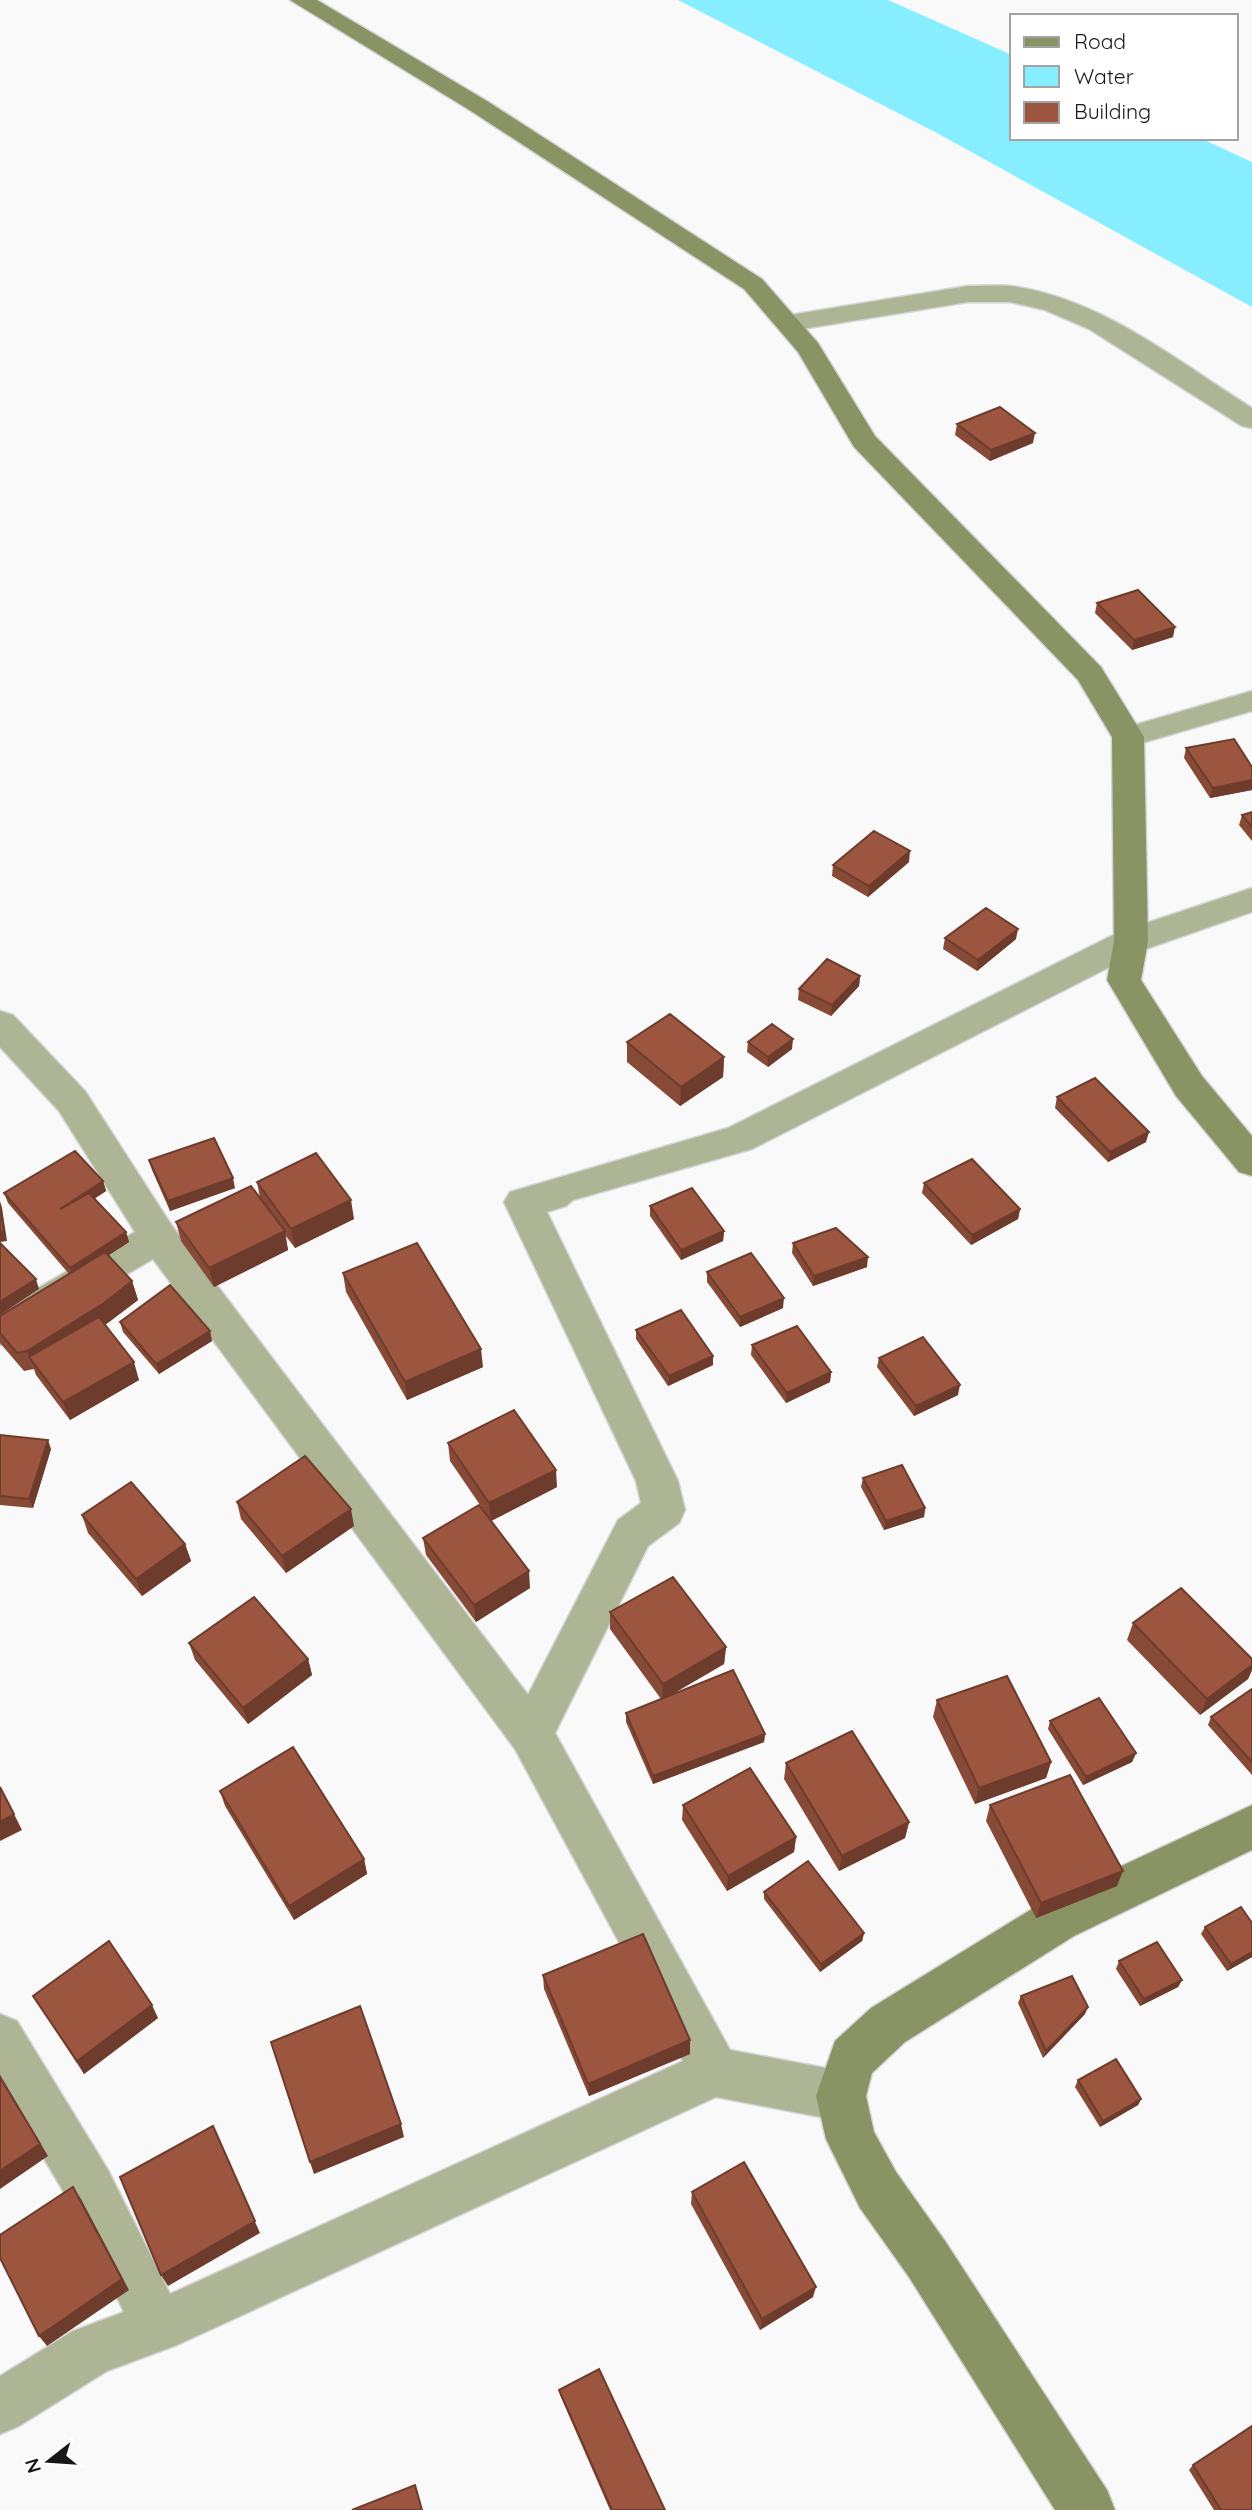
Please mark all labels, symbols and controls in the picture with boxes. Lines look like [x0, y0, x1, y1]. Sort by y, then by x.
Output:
legend [1010, 14, 1238, 140]
text: Road [1074, 28, 1126, 54]
text: Water [1074, 63, 1134, 89]
text: Building [1074, 98, 1151, 124]
north arrow [14, 2426, 84, 2496]
text: N [19, 2456, 46, 2476]

